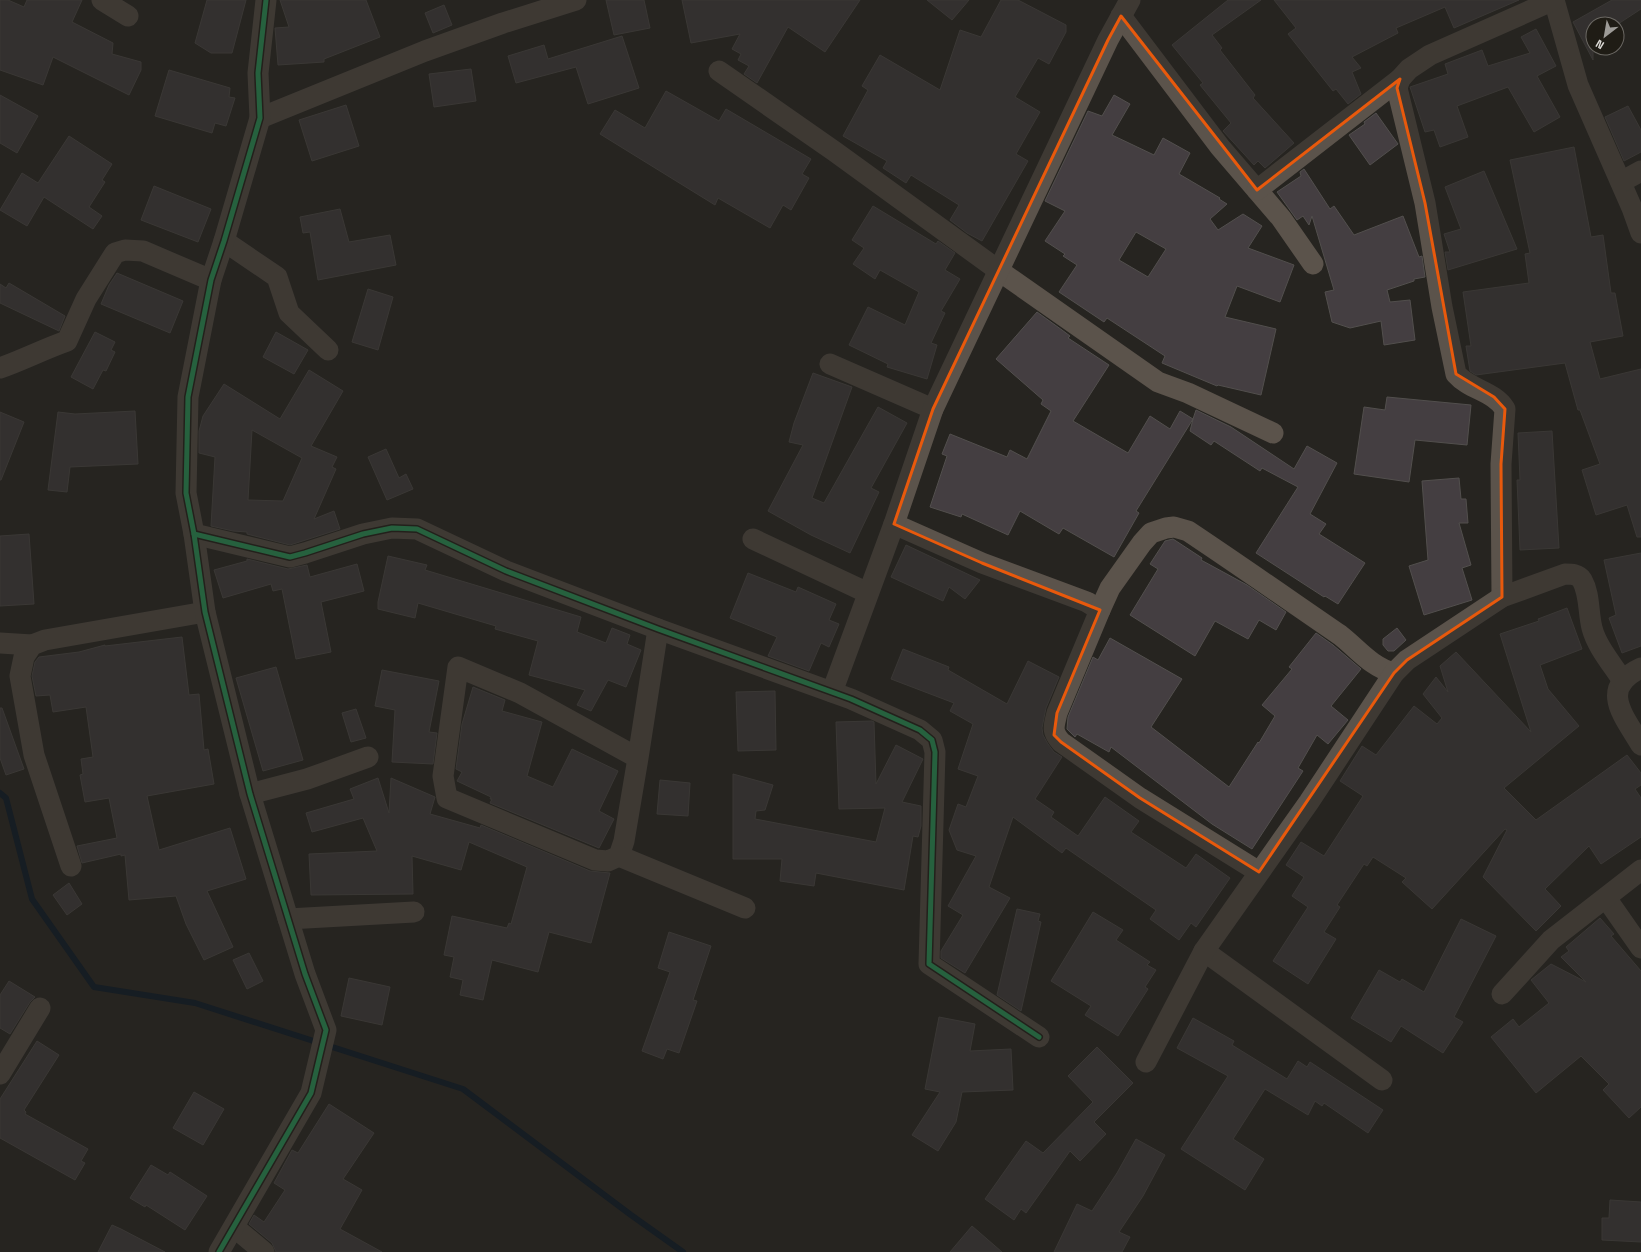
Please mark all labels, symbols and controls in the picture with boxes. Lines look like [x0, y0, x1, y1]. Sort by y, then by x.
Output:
north arrow [1585, 16, 1625, 56]
text: N [1593, 37, 1607, 52]

